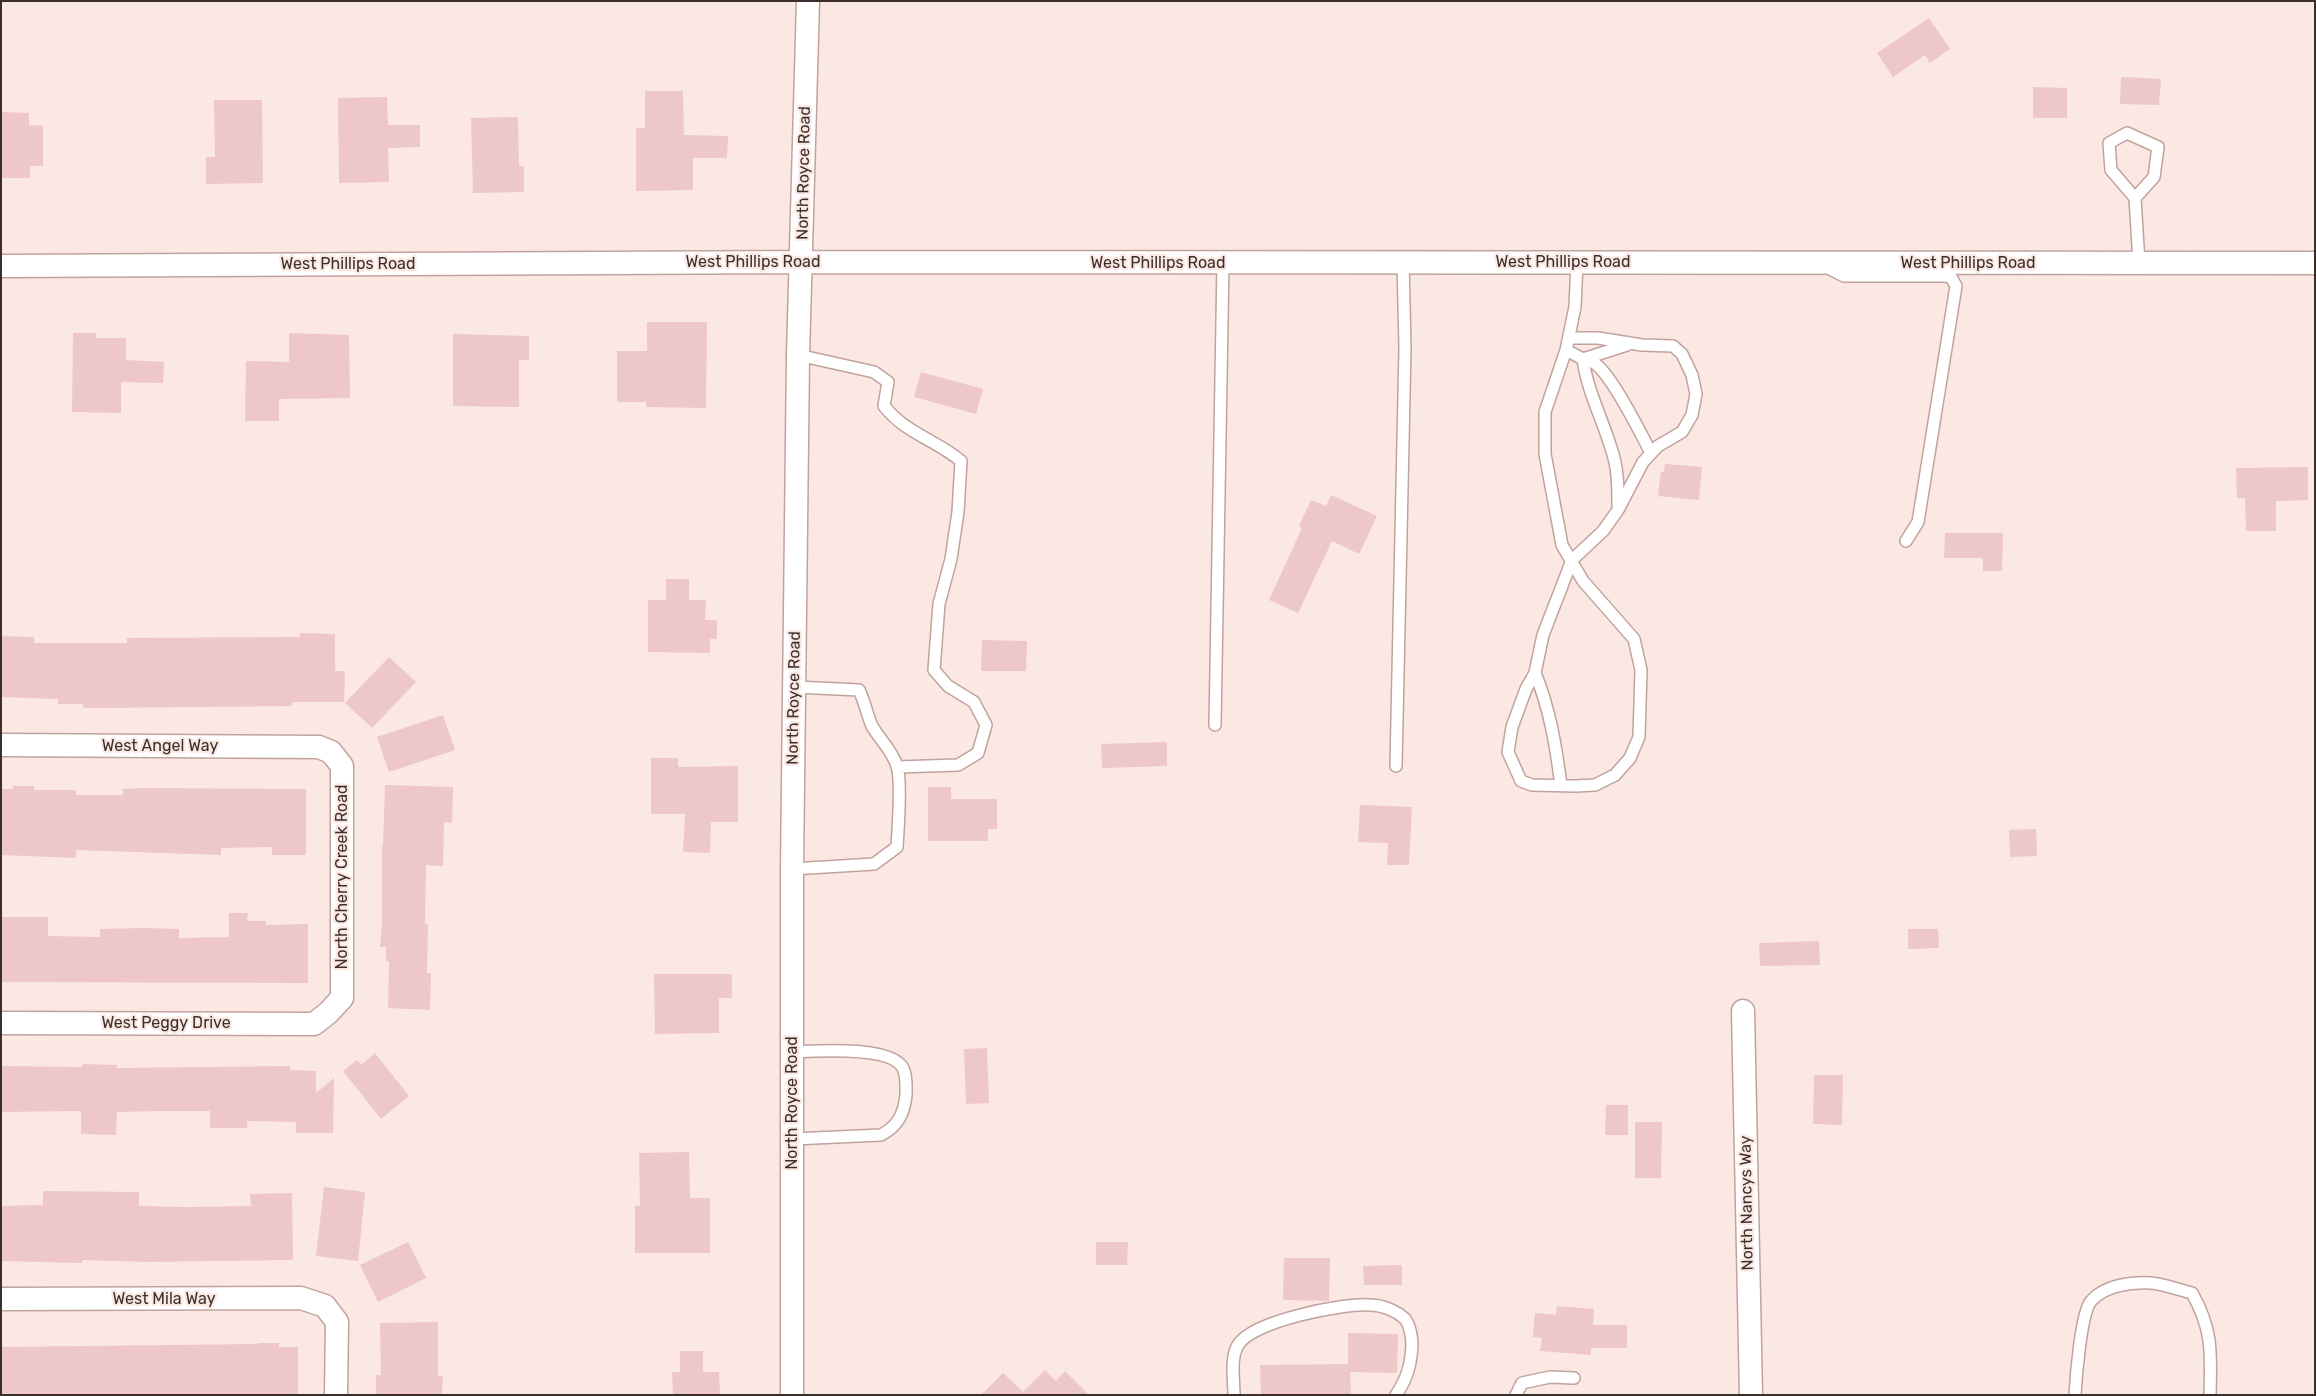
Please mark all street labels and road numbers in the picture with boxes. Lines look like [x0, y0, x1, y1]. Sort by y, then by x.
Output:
street label: North Royce Road [793, 106, 815, 240]
street label: West Phillips Road [686, 252, 820, 272]
street label: West Phillips Road [1496, 252, 1630, 272]
street label: West Phillips Road [1091, 253, 1225, 273]
street label: West Phillips Road [1901, 253, 2035, 273]
street label: West Phillips Road [281, 254, 415, 274]
street label: North Royce Road [783, 631, 805, 765]
street label: West Angel Way [102, 736, 218, 756]
street label: North Cherry Creek Road [332, 784, 352, 970]
street label: West Peggy Drive [101, 1013, 231, 1033]
street label: North Royce Road [782, 1036, 802, 1170]
street label: North Nancys Way [1736, 1135, 1758, 1271]
street label: West Mila Way [113, 1289, 215, 1309]

